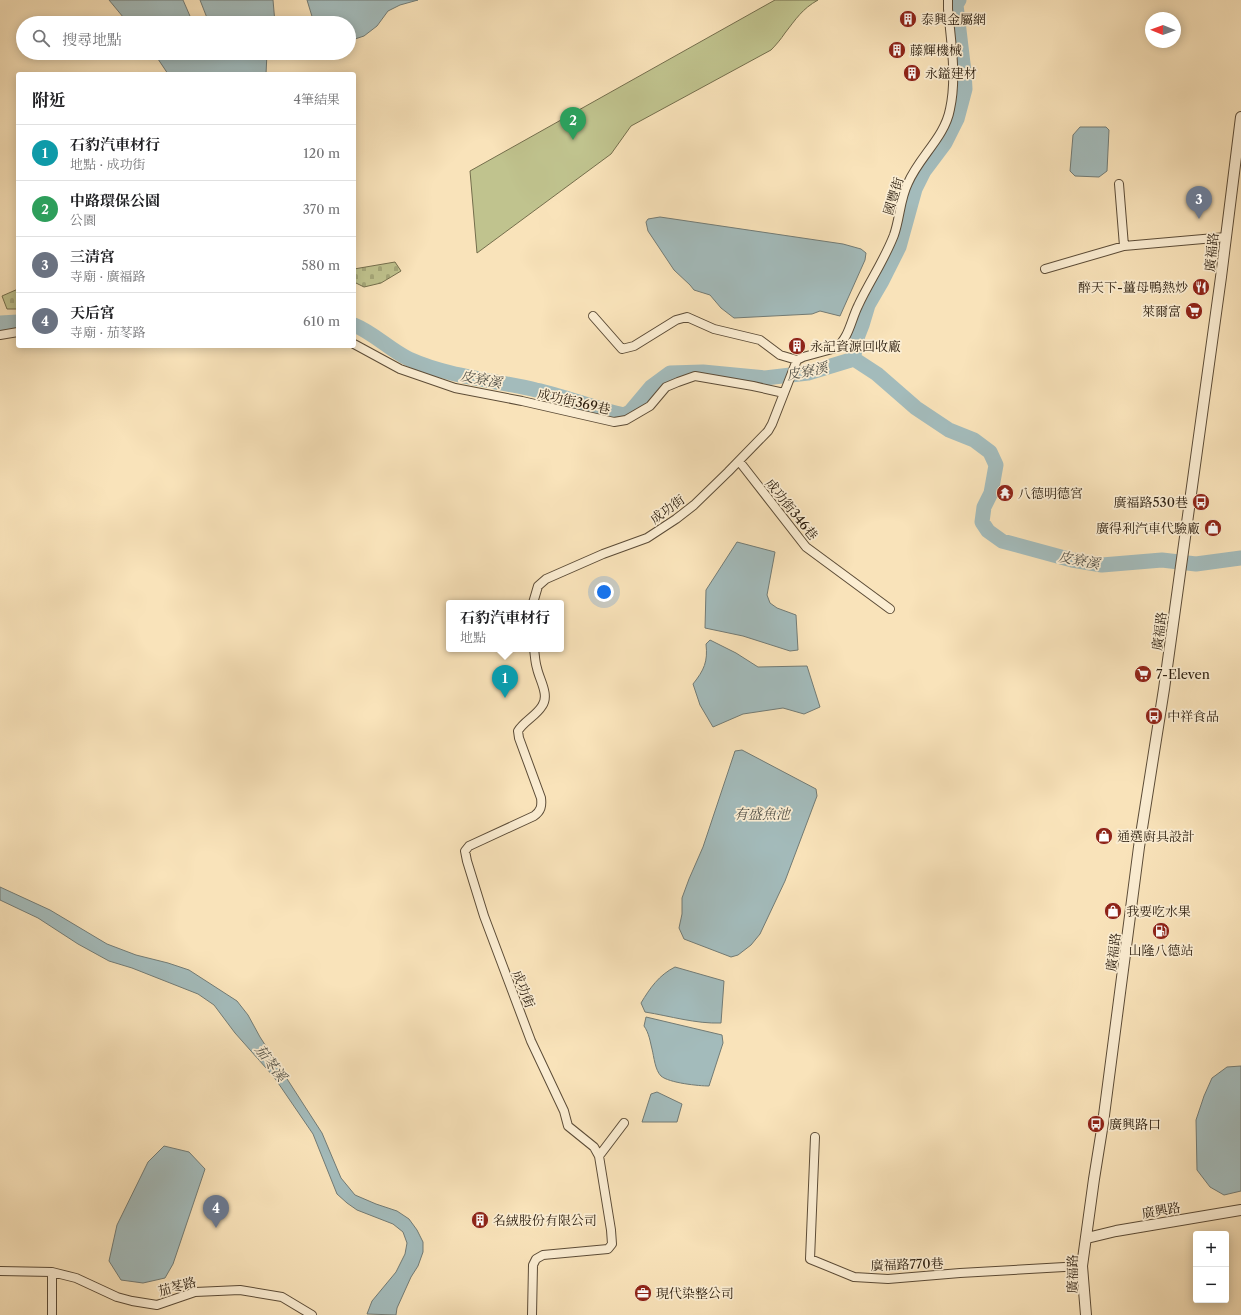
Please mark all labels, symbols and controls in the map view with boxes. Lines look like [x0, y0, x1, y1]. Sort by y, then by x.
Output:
building icon: 泰興金屬網 [898, 9, 918, 29]
place label: 泰興金屬網 [921, 11, 986, 27]
north arrow [1145, 12, 1181, 48]
search box [16, 16, 356, 60]
icon: search [30, 27, 52, 49]
text: 搜尋地點 [62, 30, 122, 49]
building icon: 藤輝機械 [887, 40, 907, 60]
place label: 藤輝機械 [910, 42, 962, 58]
building icon: 永鎰建材 [902, 63, 922, 83]
place label: 永鎰建材 [925, 65, 977, 81]
text: 附近 [32, 90, 66, 110]
text: 4筆結果 [293, 91, 340, 107]
pin: 2 [560, 107, 586, 140]
text: 石豹汽車材行 [70, 135, 160, 154]
text: 1 [42, 145, 48, 161]
text: 120 m [303, 145, 340, 161]
text: 地點 · 成功街 [70, 156, 146, 172]
street label: 國豐街 [880, 175, 906, 217]
pin: 3 [1186, 186, 1212, 219]
text: 中路環保公園 [70, 191, 160, 210]
text: 2 [41, 201, 49, 217]
text: 370 m [303, 201, 340, 217]
text: 公園 [70, 212, 96, 228]
street label: 廣福路 [1201, 232, 1221, 272]
text: 三清宮 [70, 247, 115, 266]
text: 3 [41, 257, 49, 273]
text: 580 m [301, 257, 340, 273]
text: 寺廟 · 廣福路 [70, 268, 146, 284]
restaurant icon: 醉天下-薑母鴨熱炒 [1191, 277, 1211, 297]
place label: 醉天下-薑母鴨熱炒 [1078, 279, 1188, 295]
supermarket icon: 萊爾富 [1184, 301, 1204, 321]
text: 天后宮 [70, 303, 115, 322]
place label: 萊爾富 [1142, 303, 1181, 319]
text: 4 [41, 313, 49, 329]
text: 610 m [303, 313, 340, 329]
text: 寺廟 · 茄苳路 [70, 324, 146, 340]
building icon: 永記資源回收廠 [787, 336, 807, 356]
place label: 永記資源回收廠 [810, 338, 901, 354]
water label: 皮寮溪 [785, 358, 831, 384]
water label: 皮寮溪 [459, 366, 505, 392]
street label: 成功街369巷 [536, 385, 612, 417]
street label: 成功街346巷 [762, 475, 822, 543]
temple icon: 八德明德宮 [995, 483, 1015, 503]
place label: 八德明德宮 [1018, 485, 1083, 501]
street label: 成功街 [647, 491, 687, 527]
bus stop icon: 廣福路530巷 [1191, 492, 1211, 512]
place label: 廣福路530巷 [1114, 494, 1188, 510]
shop icon: 廣得利汽車代驗廠 [1203, 518, 1223, 538]
place label: 廣得利汽車代驗廠 [1096, 520, 1200, 536]
water label: 皮寮溪 [1057, 547, 1103, 573]
your location [594, 582, 614, 602]
popup [446, 600, 564, 652]
text: 石豹汽車材行 [460, 608, 550, 627]
street label: 廣福路 [1148, 611, 1170, 651]
text: 地點 [460, 629, 486, 645]
supermarket icon: 7-Eleven [1133, 664, 1153, 684]
pin: 1 [492, 665, 518, 698]
place label: 7-Eleven [1156, 666, 1210, 682]
bus stop icon: 中祥食品 [1144, 706, 1164, 726]
place label: 中祥食品 [1167, 708, 1219, 724]
water label: 有盛魚池 [734, 805, 792, 823]
shop icon: 通選廚具設計 [1094, 826, 1114, 846]
place label: 通選廚具設計 [1117, 828, 1195, 844]
shop icon: 我要吃水果 [1103, 901, 1123, 921]
place label: 我要吃水果 [1126, 903, 1191, 919]
fuel station icon: 山隆八德站 [1151, 921, 1171, 941]
street label: 廣福路 [1102, 932, 1124, 972]
place label: 山隆八德站 [1128, 942, 1194, 958]
street label: 成功街 [510, 968, 538, 1010]
water label: 茄苳溪 [251, 1041, 292, 1087]
bus stop icon: 廣興路口 [1086, 1114, 1106, 1134]
place label: 廣興路口 [1109, 1116, 1161, 1132]
pin: 4 [203, 1195, 229, 1228]
street label: 廣興路 [1140, 1199, 1182, 1221]
building icon: 名絨股份有限公司 [470, 1210, 490, 1230]
place label: 名絨股份有限公司 [493, 1212, 597, 1228]
map controls [1193, 1231, 1229, 1303]
button: + [1193, 1231, 1229, 1267]
street label: 廣福路 [1064, 1254, 1080, 1294]
street label: 廣福路770巷 [870, 1255, 944, 1273]
button: − [1193, 1267, 1229, 1303]
street label: 茄苳路 [156, 1273, 198, 1299]
office icon: 現代染整公司 [633, 1283, 653, 1303]
place label: 現代染整公司 [656, 1285, 734, 1301]

